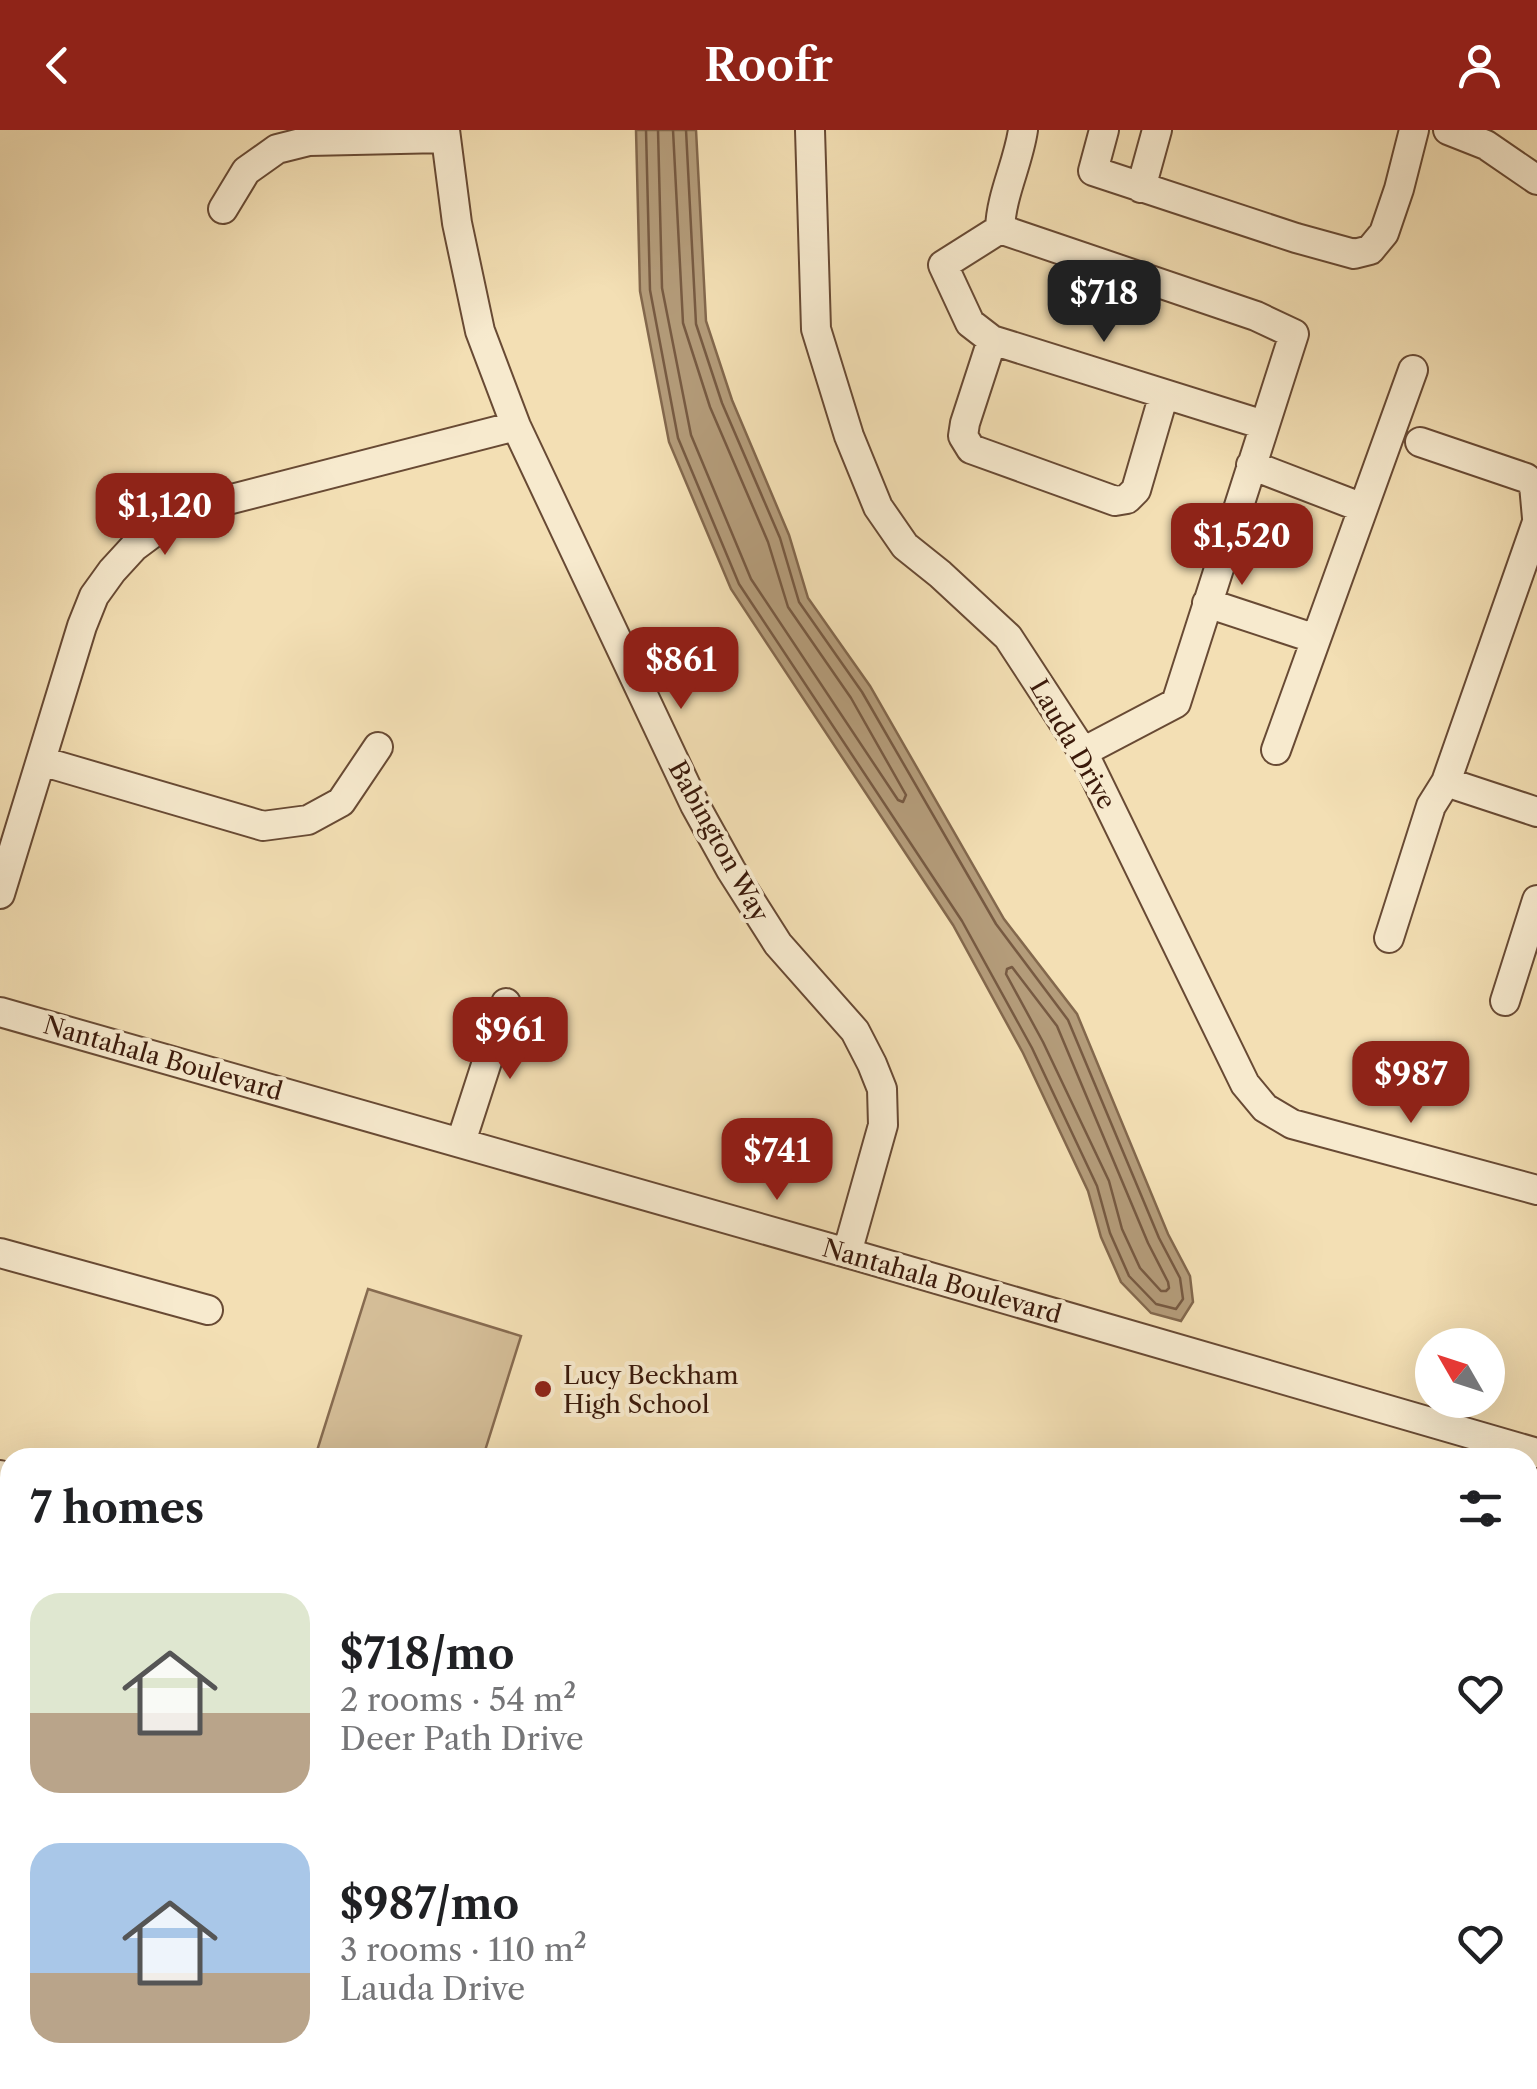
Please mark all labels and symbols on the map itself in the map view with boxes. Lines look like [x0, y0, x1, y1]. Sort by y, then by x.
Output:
pin: $718 [1045, 260, 1163, 345]
pin: $1,120 [84, 473, 246, 558]
pin: $1,520 [1161, 503, 1323, 588]
pin: $861 [622, 627, 740, 712]
street label: Lauda Drive [1023, 674, 1122, 815]
street label: Babington Way [662, 755, 776, 928]
pin: $961 [451, 997, 569, 1082]
street label: Nantahala Boulevard [40, 1010, 286, 1107]
pin: $987 [1352, 1041, 1470, 1126]
pin: $741 [718, 1118, 836, 1203]
street label: Nantahala Boulevard [819, 1233, 1065, 1330]
north arrow [1415, 1328, 1505, 1418]
place label: Lucy Beckham High School [563, 1360, 739, 1420]
marker: Lucy Beckham High School [532, 1378, 554, 1400]

